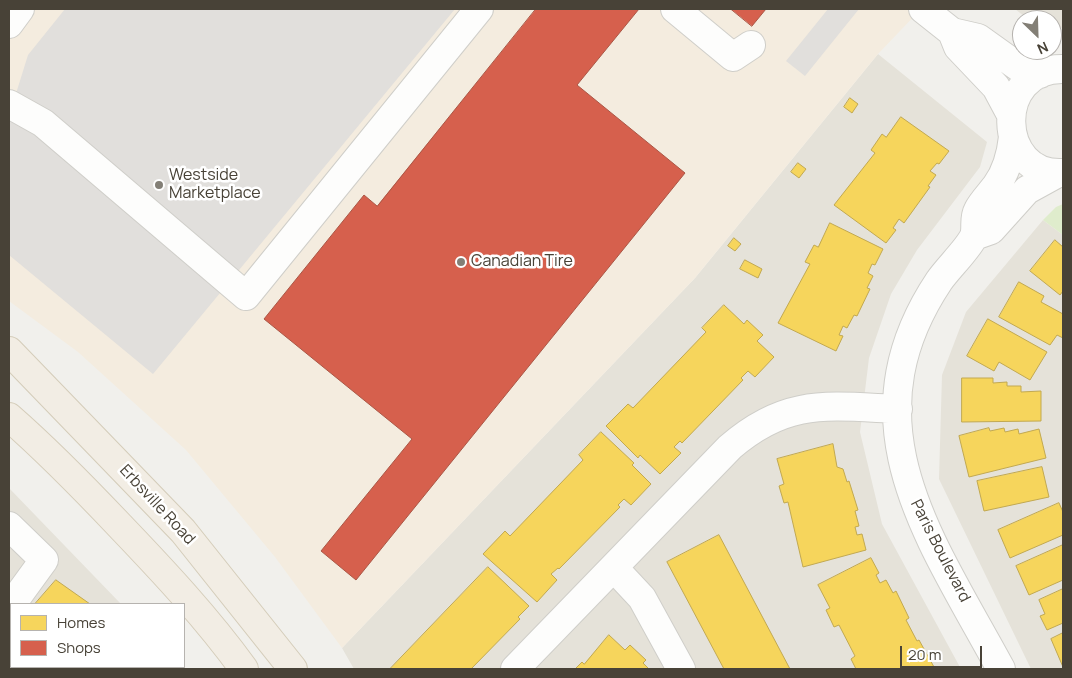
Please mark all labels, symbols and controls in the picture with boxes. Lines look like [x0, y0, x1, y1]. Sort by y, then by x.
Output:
north arrow [1012, 10, 1062, 60]
text: N [1034, 38, 1051, 59]
place label: Westside Marketplace [169, 166, 261, 204]
marker: Westside Marketplace [153, 179, 165, 191]
place label: Canadian Tire [471, 252, 573, 272]
marker: Canadian Tire [455, 256, 467, 268]
street label: Erbsville Road [115, 461, 199, 549]
street label: Paris Boulevard [906, 497, 974, 605]
legend [10, 603, 185, 668]
text: Homes [57, 612, 105, 633]
scale bar [902, 636, 984, 668]
text: Shops [57, 637, 101, 658]
text: 20 m [908, 644, 941, 665]

